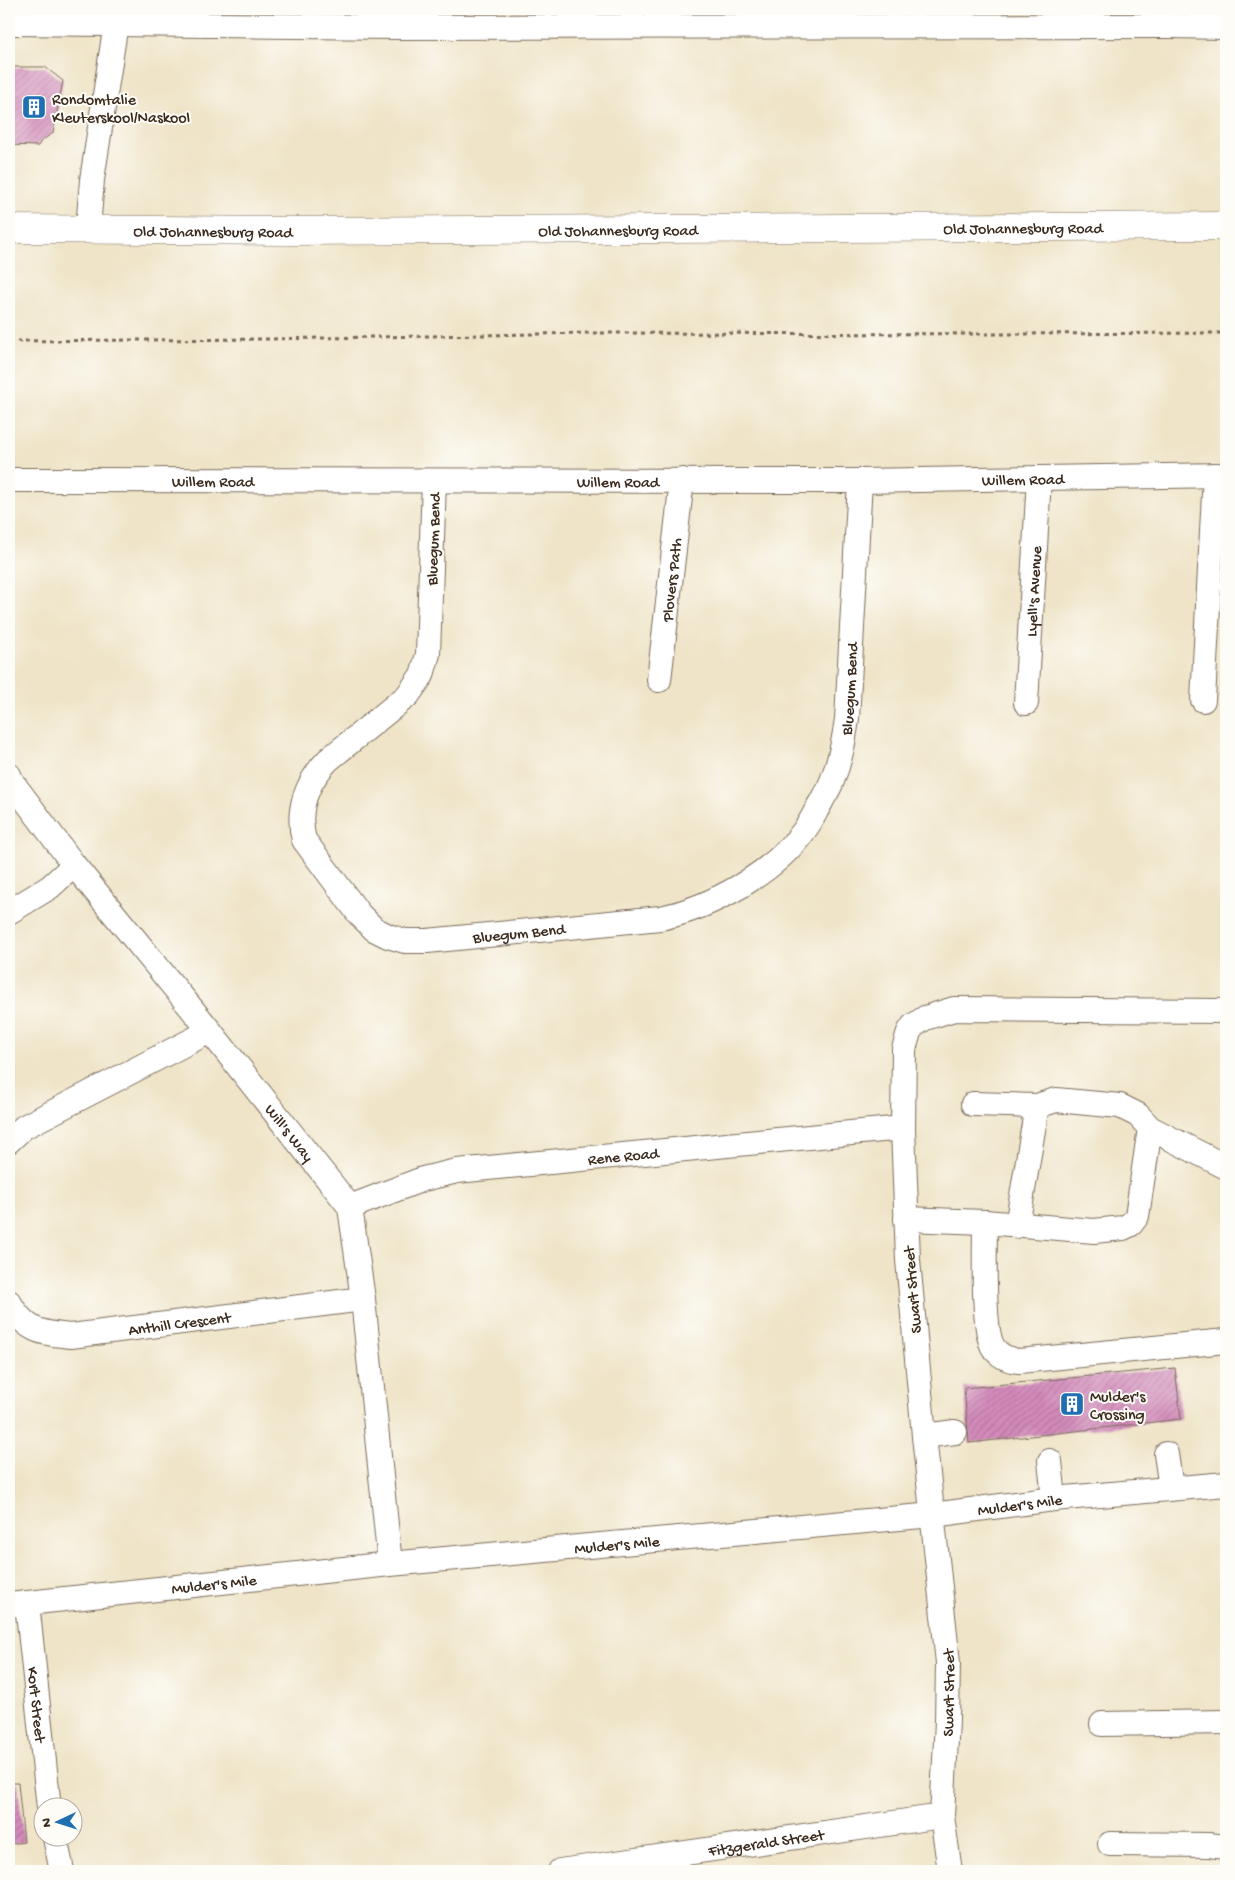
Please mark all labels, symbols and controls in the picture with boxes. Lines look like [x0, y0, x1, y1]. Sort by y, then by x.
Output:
place label: Rondomtalie Kleuterskool/Naskool [52, 92, 190, 129]
building icon: Rondomtalie Kleuterskool/Naskool [21, 94, 47, 120]
street label: Old Johannesburg Road [943, 221, 1104, 241]
street label: Old Johannesburg Road [538, 223, 699, 243]
street label: Old Johannesburg Road [133, 224, 294, 244]
street label: Willem Road [982, 472, 1066, 492]
street label: Willem Road [172, 474, 256, 493]
street label: Willem Road [577, 475, 661, 494]
street label: Bluegum Bend [424, 491, 447, 587]
street label: Plovers Path [660, 537, 688, 624]
street label: Lyell's Avenue [1024, 545, 1048, 637]
street label: Bluegum Bend [838, 640, 864, 738]
street label: Bluegum Bend [471, 921, 568, 950]
street label: Will's Way [259, 1102, 316, 1167]
street label: Rene Road [587, 1145, 661, 1171]
street label: Swart Street [901, 1244, 928, 1334]
street label: Anthill Crescent [127, 1310, 233, 1342]
place label: Mulder's Crossing [1090, 1389, 1146, 1426]
building icon: Mulder's Crossing [1059, 1391, 1085, 1417]
street label: Mulder's Mile [977, 1492, 1064, 1522]
street label: Mulder's Mile [574, 1534, 661, 1560]
street label: Mulder's Mile [171, 1572, 258, 1600]
street label: Swart Street [940, 1646, 961, 1737]
street label: Kort Street [21, 1666, 48, 1745]
north arrow [32, 1798, 82, 1848]
text: N [39, 1818, 56, 1828]
street label: Fitzgerald Street [706, 1827, 827, 1863]

